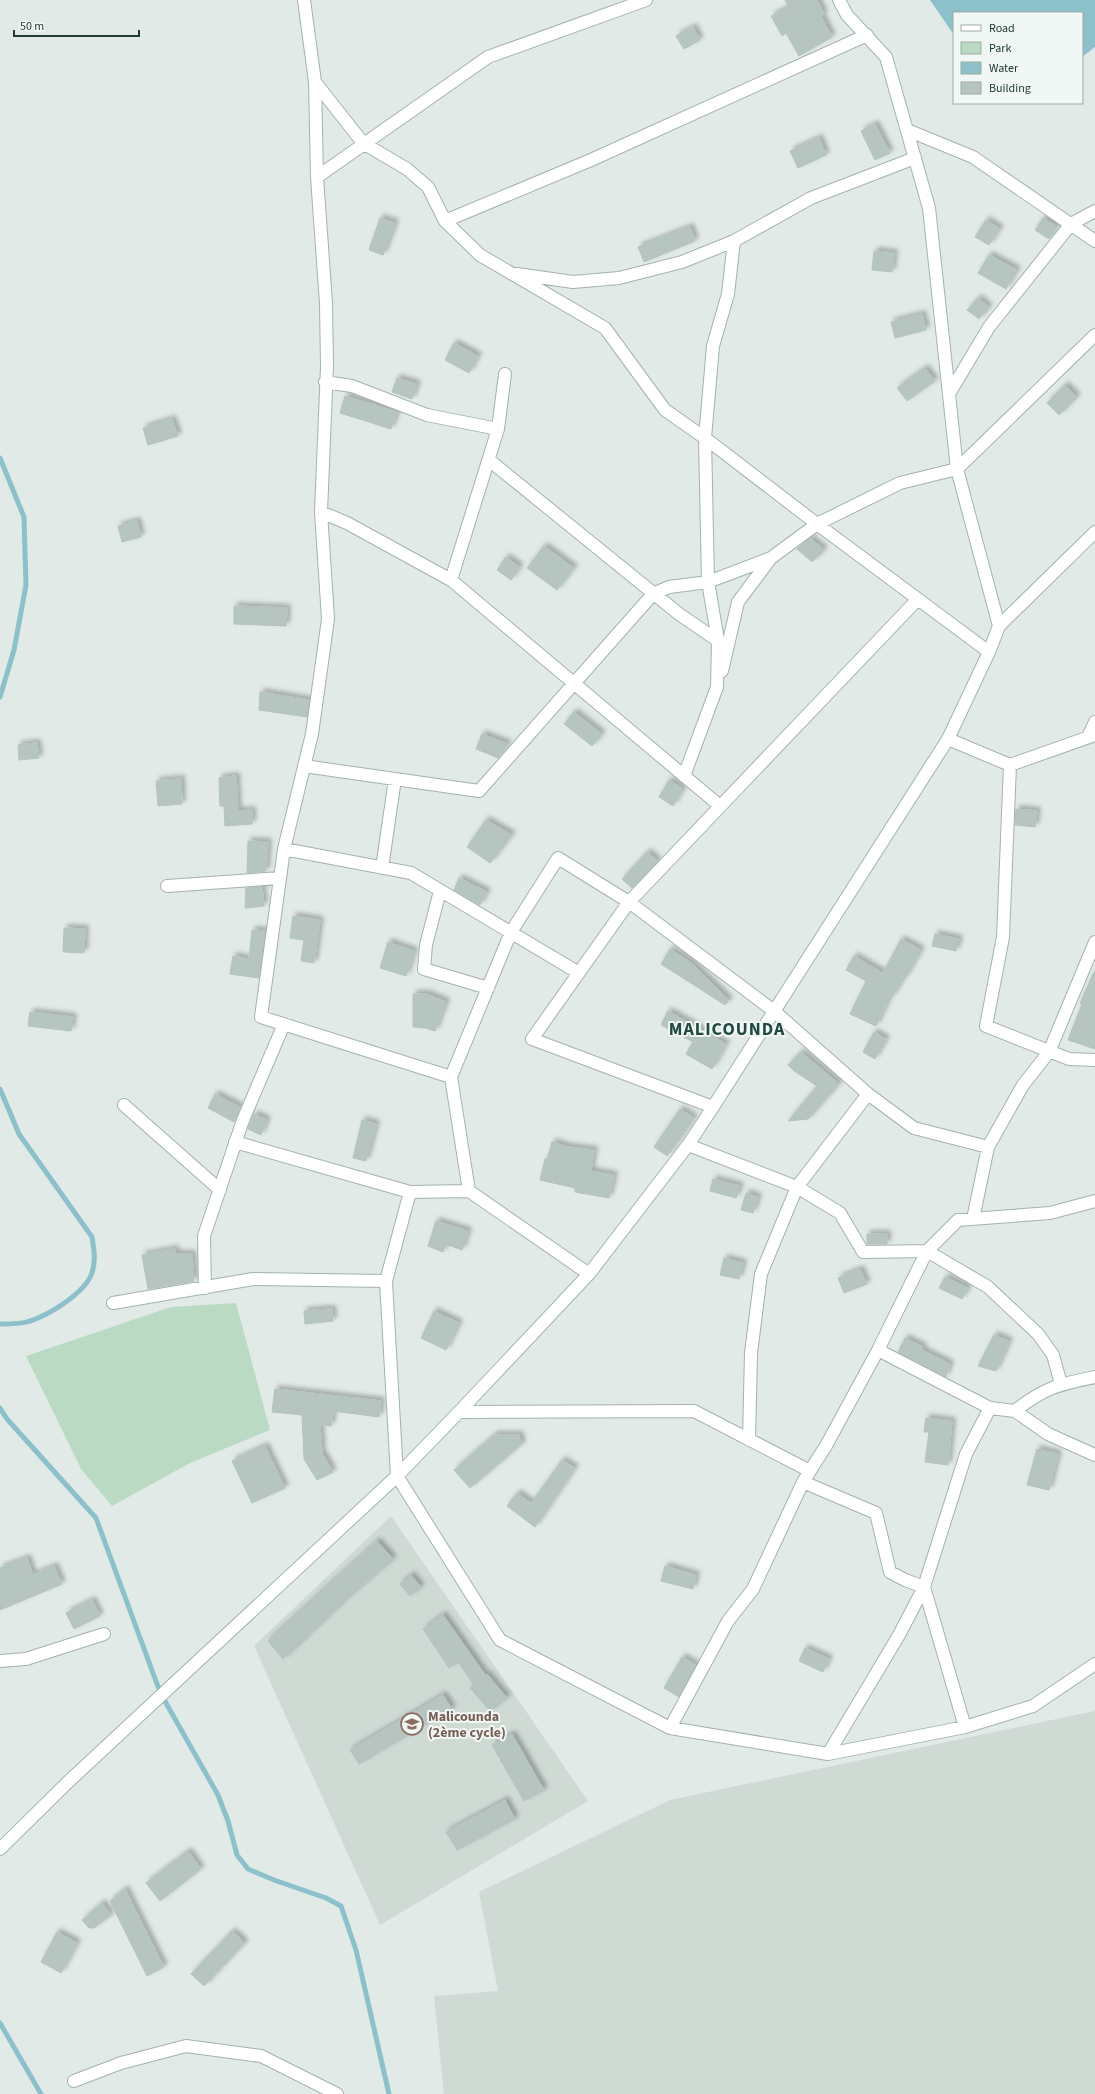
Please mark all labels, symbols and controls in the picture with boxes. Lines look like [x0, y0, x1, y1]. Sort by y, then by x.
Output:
scale bar [14, 12, 139, 38]
legend [953, 12, 1083, 104]
text: 50 m [20, 18, 44, 35]
text: Road [989, 20, 1015, 37]
text: Park [989, 40, 1011, 57]
text: Water [989, 60, 1019, 77]
text: Building [989, 80, 1031, 97]
district label: MALICOUNDA [669, 1017, 785, 1042]
place label: Malicounda (2ème cycle) [428, 1707, 506, 1743]
school or university icon: Malicounda (2ème cycle) [399, 1711, 425, 1737]

